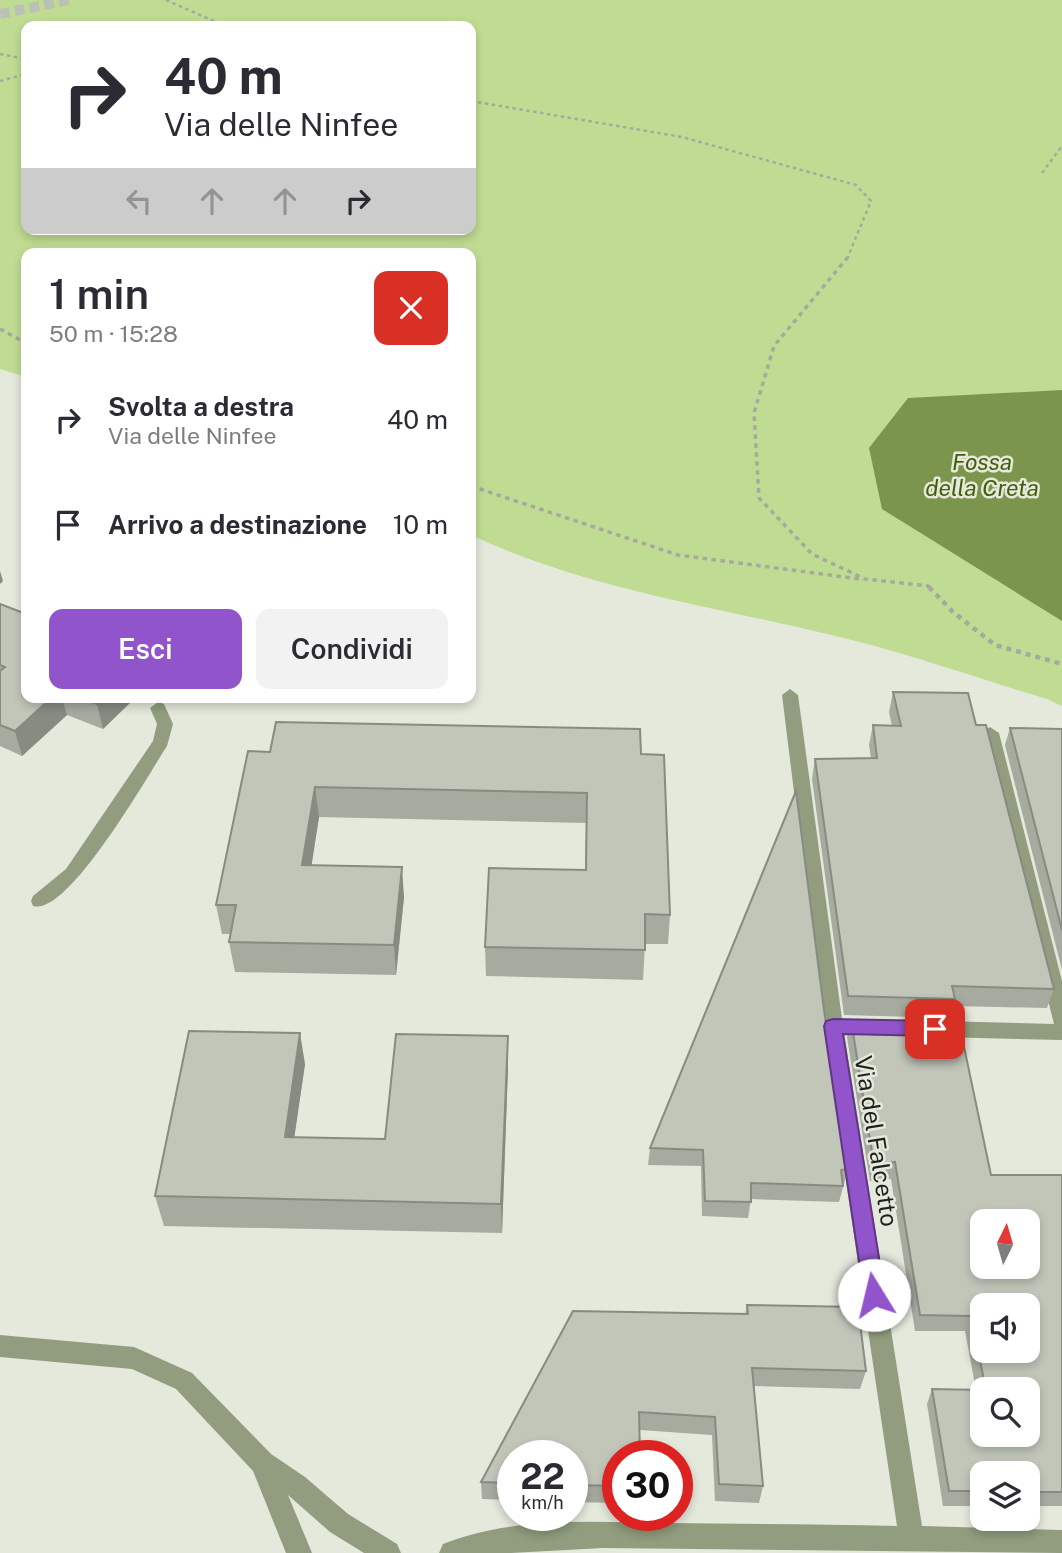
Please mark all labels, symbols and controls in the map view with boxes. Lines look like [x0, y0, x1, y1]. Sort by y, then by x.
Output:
text: 40 m [164, 47, 283, 105]
icon: right [49, 49, 140, 140]
text: Via delle Ninfee [164, 106, 398, 143]
icon: left [120, 182, 158, 220]
icon: ahead [193, 182, 231, 220]
icon: ahead [266, 182, 304, 220]
icon: right [339, 182, 377, 220]
text: 1 min [49, 269, 149, 318]
button: close [374, 271, 448, 345]
text: 50 m · 15:28 [49, 320, 178, 347]
text: Svolta a destra [108, 391, 294, 422]
icon: right [49, 401, 87, 439]
text: 40 m [387, 404, 448, 435]
text: Via delle Ninfee [108, 422, 277, 449]
water label: Fossa della Creta [925, 448, 1039, 501]
icon: arrive [49, 506, 87, 544]
text: Arrivo a destinazione [108, 509, 367, 540]
text: 10 m [393, 509, 448, 540]
button: Esci [49, 609, 242, 689]
button: Condividi [256, 609, 448, 689]
pin [905, 999, 965, 1059]
icon: arrive [916, 1010, 954, 1048]
street label: Via del Falcetto [850, 1054, 904, 1228]
north arrow [970, 1209, 1040, 1279]
map controls [970, 1209, 1040, 1531]
position arrow [837, 1258, 911, 1332]
button: sound [970, 1293, 1040, 1363]
button: search [970, 1377, 1040, 1447]
speed limit sign: 30 [602, 1440, 693, 1531]
text: 22 [520, 1456, 565, 1497]
button: layers [970, 1461, 1040, 1531]
text: km/h [521, 1492, 564, 1513]

